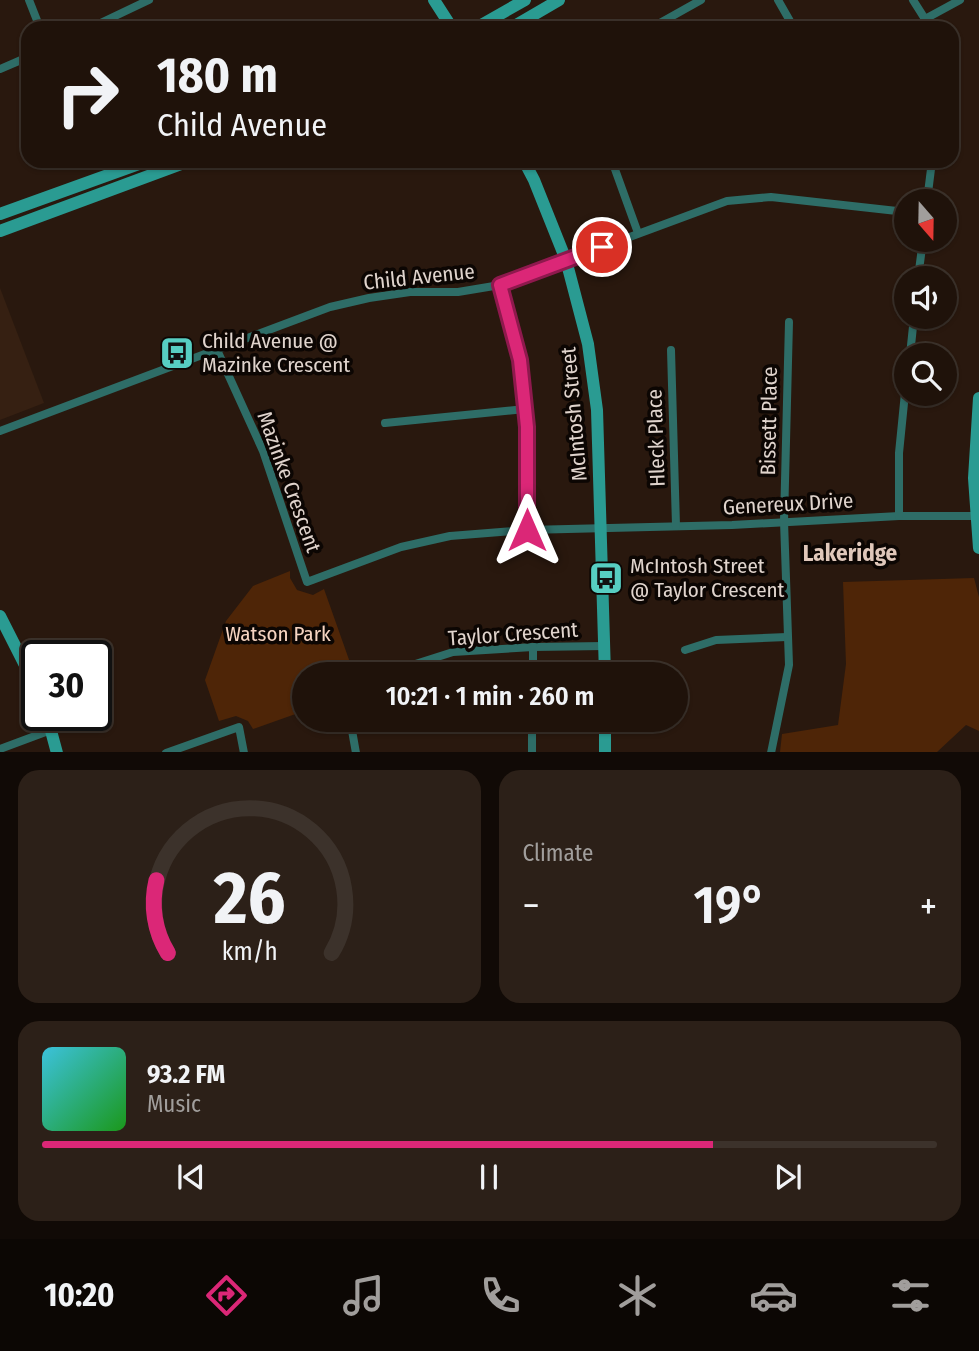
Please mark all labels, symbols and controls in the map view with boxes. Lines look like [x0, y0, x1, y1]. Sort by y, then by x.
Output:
text: 180 m [157, 46, 278, 105]
icon: right [42, 49, 133, 140]
text: Child Avenue [157, 106, 327, 144]
north arrow [894, 189, 957, 252]
map controls [894, 189, 957, 406]
pin [572, 217, 632, 277]
icon: arrive [583, 228, 621, 266]
street label: Child Avenue [362, 258, 476, 296]
button: sound [894, 266, 957, 329]
place label: Child Avenue @ Mazinke Crescent [202, 328, 350, 378]
bus stop icon: Child Avenue @ Mazinke Crescent [158, 334, 196, 372]
button: search [894, 343, 957, 406]
street label: McIntosh Street [555, 346, 593, 482]
street label: Bissett Place [755, 366, 783, 476]
street label: Hleck Place [641, 389, 671, 487]
street label: Mazinke Crescent [251, 408, 327, 556]
street label: Genereux Drive [722, 488, 854, 520]
position arrow [490, 493, 564, 567]
district label: Lakeridge [803, 539, 898, 567]
place label: McIntosh Street @ Taylor Crescent [630, 553, 785, 603]
bus stop icon: McIntosh Street @ Taylor Crescent [587, 559, 625, 597]
street label: Taylor Crescent [447, 616, 579, 652]
park label: Watson Park [225, 621, 331, 647]
speed limit sign: 30 [21, 640, 112, 731]
text: 10:21 · 1 min · 260 m [386, 681, 594, 712]
text: Climate [523, 839, 593, 867]
text: 26 [212, 855, 285, 942]
text: 19° [693, 874, 766, 937]
text: − [523, 883, 540, 929]
text: + [920, 883, 937, 929]
text: km/h [221, 936, 277, 966]
text: 93.2 FM [147, 1059, 225, 1090]
text: Music [147, 1090, 201, 1118]
icon: previous [172, 1158, 210, 1196]
icon: pause [470, 1158, 508, 1196]
icon: next [769, 1158, 807, 1196]
icon: directions [202, 1271, 251, 1320]
icon: music [339, 1271, 388, 1320]
icon: phone [476, 1271, 525, 1320]
icon: climate [613, 1271, 662, 1320]
icon: car [749, 1271, 798, 1320]
icon: filters [886, 1271, 935, 1320]
text: 10:20 [44, 1276, 115, 1314]

